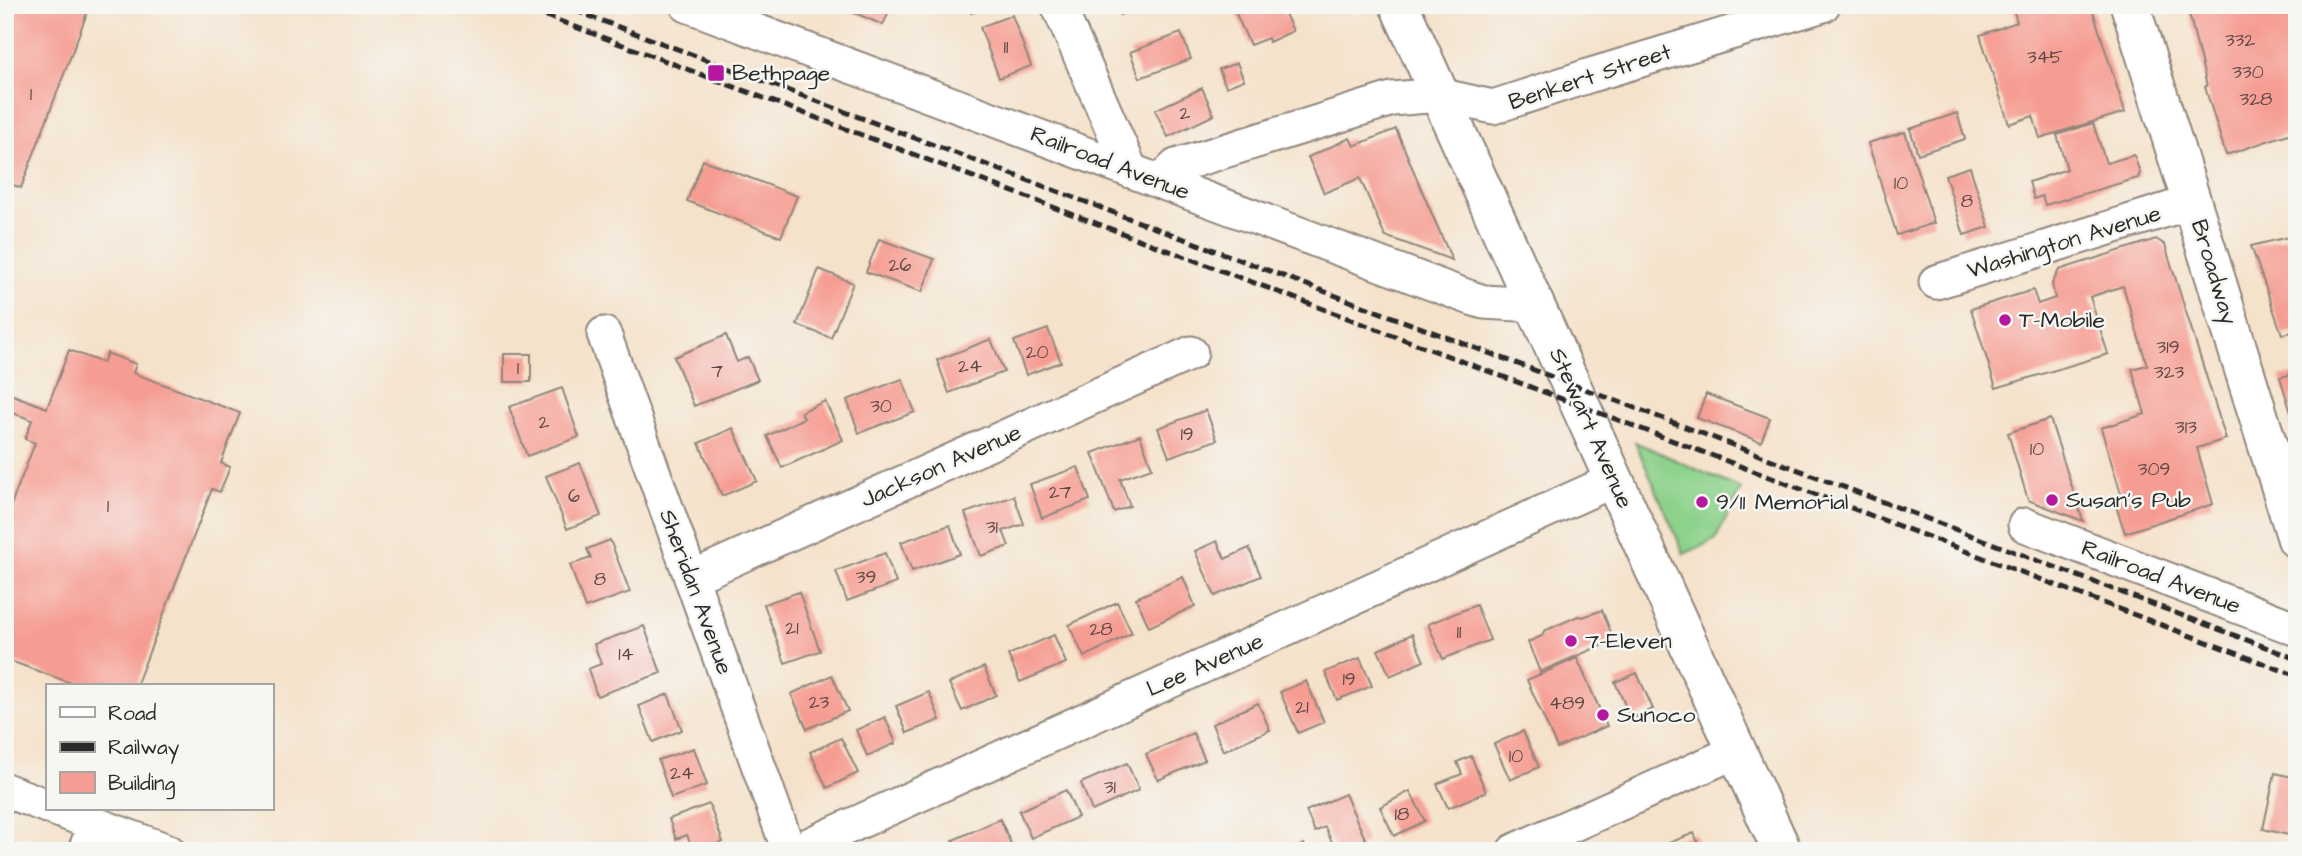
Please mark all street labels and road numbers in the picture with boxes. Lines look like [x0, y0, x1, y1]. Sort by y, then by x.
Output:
street label: Benkert Street [1505, 35, 1676, 118]
street label: Railroad Avenue [1026, 118, 1194, 208]
street label: Washington Avenue [1963, 197, 2165, 288]
street label: Broadway [2182, 215, 2245, 329]
street label: Stewart Avenue [1541, 343, 1641, 513]
street label: Jackson Avenue [856, 416, 1026, 516]
street label: Sheridan Avenue [651, 505, 741, 679]
street label: Railroad Avenue [2077, 532, 2245, 622]
street label: Lee Avenue [1142, 625, 1268, 705]

